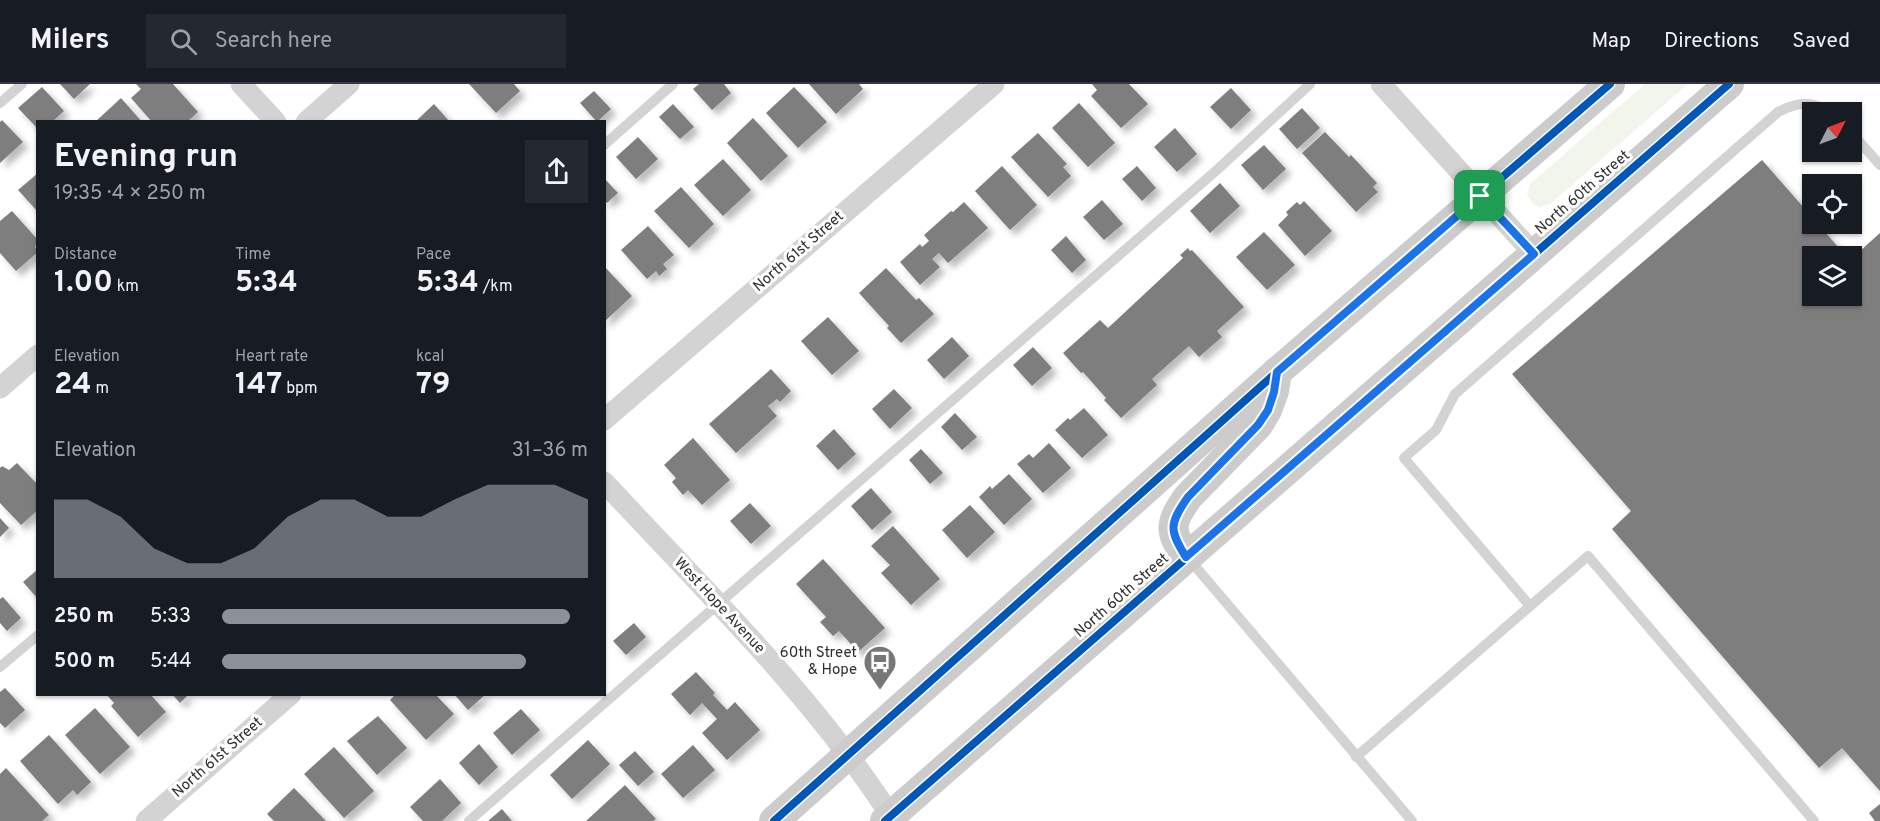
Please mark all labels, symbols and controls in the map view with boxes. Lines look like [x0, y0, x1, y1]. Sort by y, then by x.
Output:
search box [146, 14, 566, 68]
text: Milers [30, 23, 110, 59]
icon: search [167, 25, 200, 58]
text: Search here [215, 28, 332, 55]
text: Map [1591, 28, 1631, 55]
text: Directions [1664, 28, 1759, 55]
text: Saved [1792, 28, 1850, 55]
north arrow [1802, 102, 1862, 162]
map controls [1802, 102, 1862, 306]
text: Evening run [54, 137, 238, 179]
button: share [525, 140, 588, 203]
street label: North 60th Street [1532, 147, 1634, 239]
pin [1454, 170, 1505, 221]
button: locate [1802, 174, 1862, 234]
icon: arrive [1463, 179, 1496, 212]
text: 19:35 · 4 × 250 m [54, 181, 206, 207]
street label: North 61st Street [750, 207, 848, 297]
text: Distance [54, 245, 117, 265]
text: Time [235, 245, 271, 265]
text: Pace [416, 245, 451, 265]
button: layers [1802, 246, 1862, 306]
text: 1.00 [54, 265, 113, 302]
text: 5:34 [235, 265, 298, 302]
text: 5:34 [416, 265, 479, 302]
text: km [113, 277, 139, 297]
text: /km [479, 277, 513, 297]
text: Elevation [54, 347, 120, 367]
text: Heart rate [235, 347, 308, 367]
text: kcal [416, 347, 444, 367]
text: 24 [54, 367, 92, 404]
text: 147 [235, 367, 282, 404]
text: 79 [416, 367, 451, 404]
text: m [92, 379, 109, 399]
text: bpm [282, 379, 318, 399]
text: Elevation [54, 438, 136, 464]
text: 31–36 m [512, 438, 588, 464]
street label: North 60th Street [1071, 550, 1173, 642]
street label: West Hope Avenue [669, 554, 769, 658]
text: 250 m [54, 604, 114, 630]
text: 5:33 [150, 604, 191, 630]
place label: 60th Street & Hope [780, 644, 857, 680]
bus stop icon: 60th Street & Hope [862, 644, 898, 691]
text: 500 m [54, 649, 115, 675]
text: 5:44 [150, 649, 192, 675]
street label: North 61st Street [169, 713, 267, 803]

